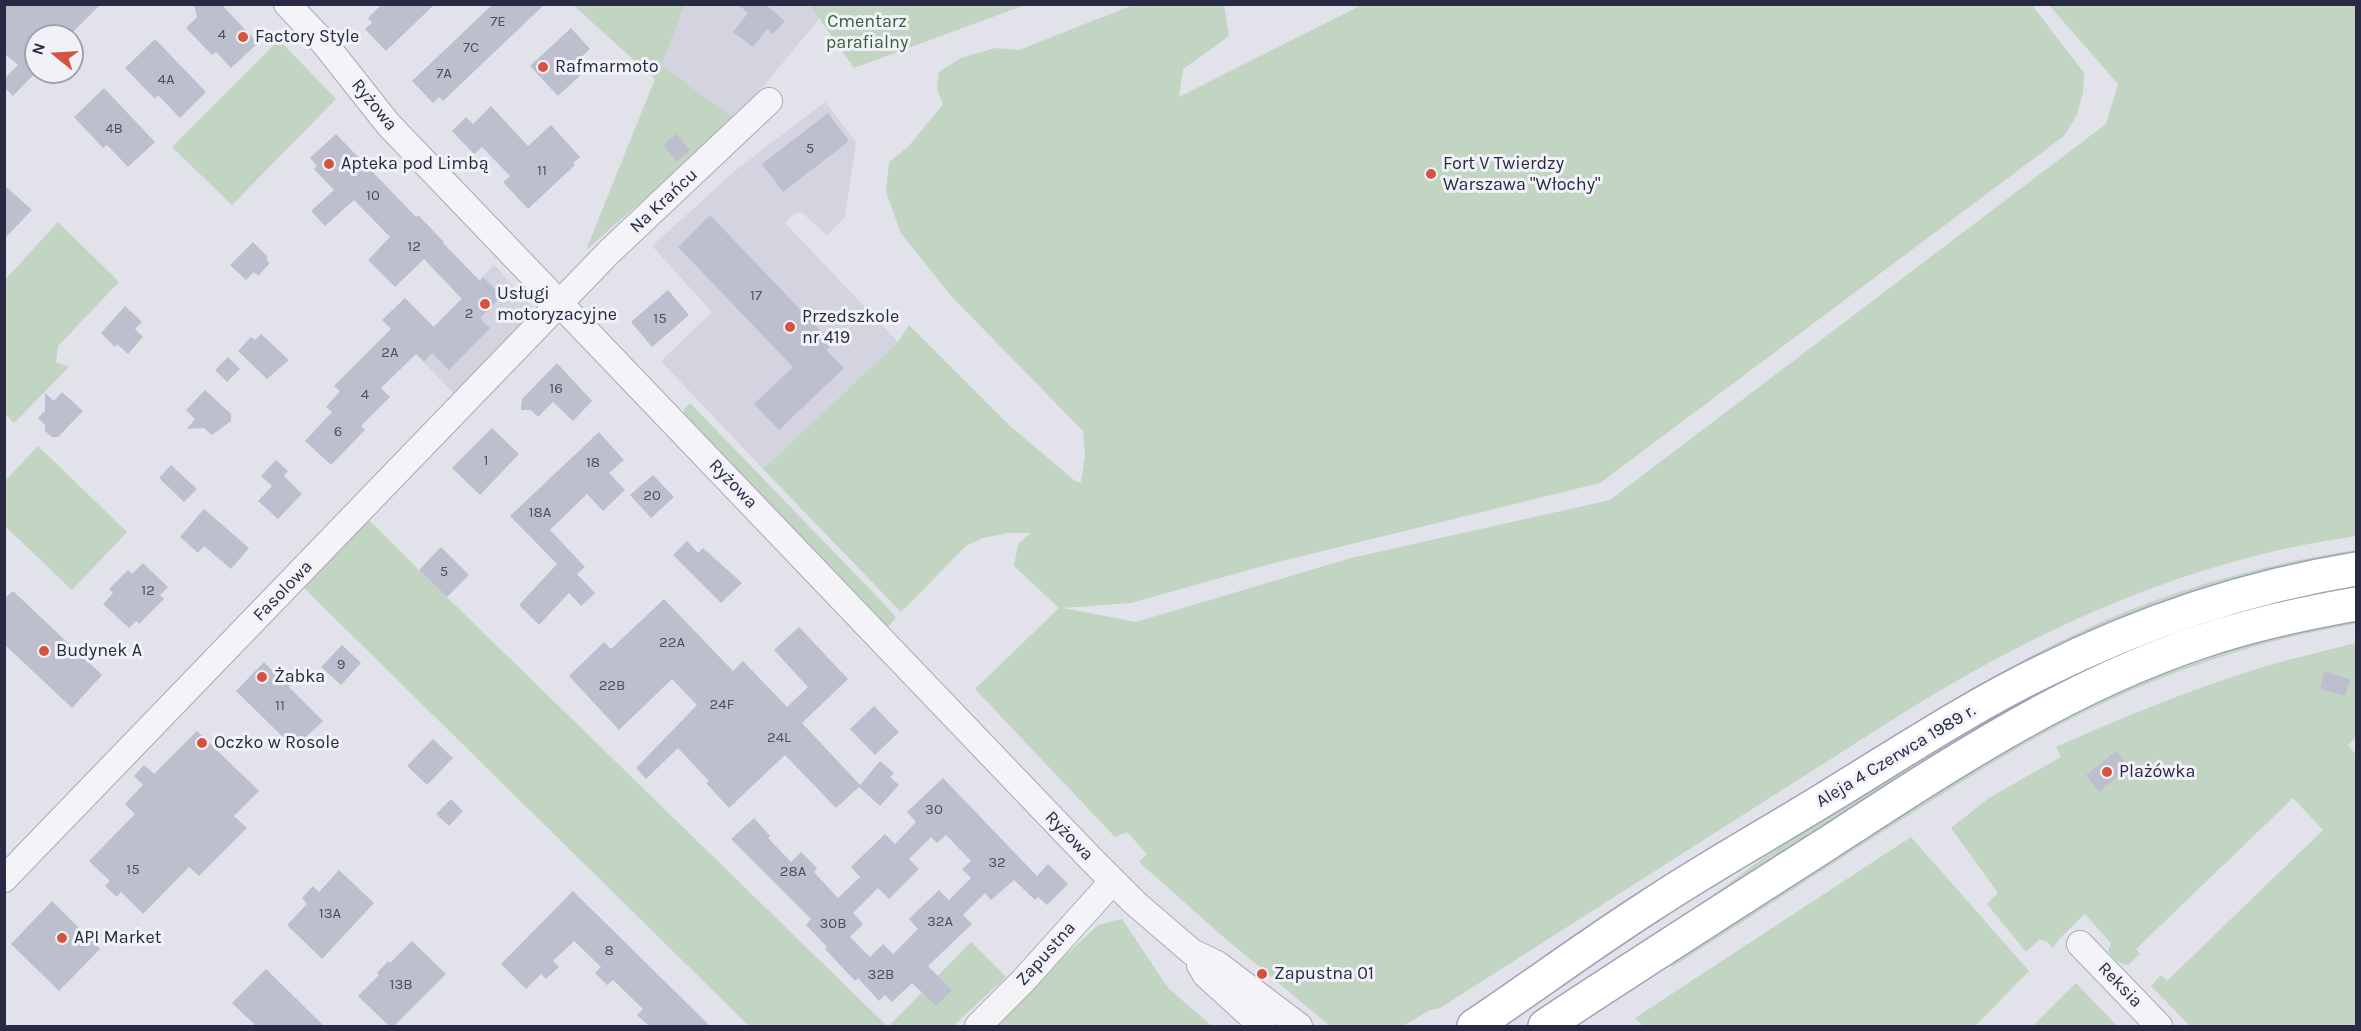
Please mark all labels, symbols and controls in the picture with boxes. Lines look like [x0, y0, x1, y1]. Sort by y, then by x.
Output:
park label: Cmentarz parafialny [826, 11, 908, 54]
house number: 7E [490, 13, 506, 31]
north arrow [24, 24, 84, 84]
house number: 4 [218, 26, 226, 44]
place label: Factory Style [255, 26, 359, 48]
marker: Factory Style [236, 30, 250, 44]
house number: 7C [463, 39, 479, 57]
text: N [27, 41, 49, 57]
place label: Rafmarmoto [555, 56, 659, 78]
marker: Rafmarmoto [536, 60, 550, 74]
house number: 7A [436, 65, 452, 83]
house number: 4A [158, 71, 174, 89]
street label: Ryżowa [346, 75, 402, 135]
house number: 4B [105, 120, 123, 138]
house number: 5 [806, 140, 814, 158]
place label: Apteka pod Limbą [341, 153, 489, 175]
place label: Fort V Twierdzy Warszawa "Włochy" [1443, 153, 1601, 195]
marker: Apteka pod Limbą [322, 157, 336, 171]
house number: 11 [537, 162, 547, 180]
street label: Na Krańcu [626, 164, 702, 238]
marker: Fort V Twierdzy Warszawa "Włochy" [1424, 167, 1438, 181]
house number: 10 [366, 187, 380, 205]
house number: 12 [407, 238, 421, 256]
place label: Usługi motoryzacyjne [497, 283, 617, 326]
house number: 17 [750, 287, 762, 305]
marker: Usługi motoryzacyjne [478, 297, 492, 311]
house number: 2 [465, 305, 473, 323]
place label: Przedszkole nr 419 [802, 306, 899, 348]
house number: 15 [653, 310, 667, 328]
marker: Przedszkole nr 419 [783, 320, 797, 334]
house number: 2A [381, 344, 399, 362]
house number: 16 [549, 380, 563, 398]
house number: 4 [361, 386, 369, 404]
house number: 6 [334, 423, 342, 441]
house number: 1 [484, 452, 488, 470]
house number: 18 [586, 454, 600, 472]
street label: Ryżowa [704, 455, 762, 513]
house number: 20 [643, 487, 661, 505]
house number: 18A [529, 504, 551, 522]
street label: Fasolowa [249, 556, 317, 626]
house number: 5 [440, 563, 448, 581]
house number: 12 [141, 582, 155, 600]
house number: 22A [659, 634, 685, 652]
place label: Budynek A [56, 640, 142, 662]
marker: Budynek A [37, 644, 51, 658]
house number: 9 [337, 656, 345, 674]
place label: Żabka [274, 666, 325, 688]
marker: Żabka [255, 670, 269, 684]
house number: 22B [599, 677, 625, 695]
house number: 24F [710, 696, 734, 714]
house number: 11 [275, 697, 285, 715]
street label: Aleja 4 Czerwca 1989 r. [1812, 700, 1980, 812]
house number: 24L [767, 729, 791, 747]
place label: Oczko w Rosole [214, 732, 339, 754]
marker: Oczko w Rosole [195, 736, 209, 750]
place label: Plażówka [2119, 761, 2195, 783]
marker: Plażówka [2100, 765, 2114, 779]
house number: 30 [925, 801, 943, 819]
street label: Ryżowa [1040, 807, 1098, 865]
house number: 32 [988, 854, 1006, 872]
house number: 15 [126, 861, 140, 879]
house number: 28A [780, 863, 806, 881]
house number: 13A [319, 905, 341, 923]
house number: 32A [927, 913, 953, 931]
house number: 30B [819, 915, 847, 933]
street label: Zapustna [1012, 917, 1080, 991]
place label: API Market [74, 927, 161, 949]
marker: API Market [55, 931, 69, 945]
house number: 8 [604, 942, 614, 960]
street label: Reksia [2093, 958, 2147, 1012]
place label: Zapustna 01 [1274, 963, 1374, 985]
house number: 32B [868, 966, 894, 984]
marker: Zapustna 01 [1255, 967, 1269, 981]
house number: 13B [389, 976, 413, 994]

